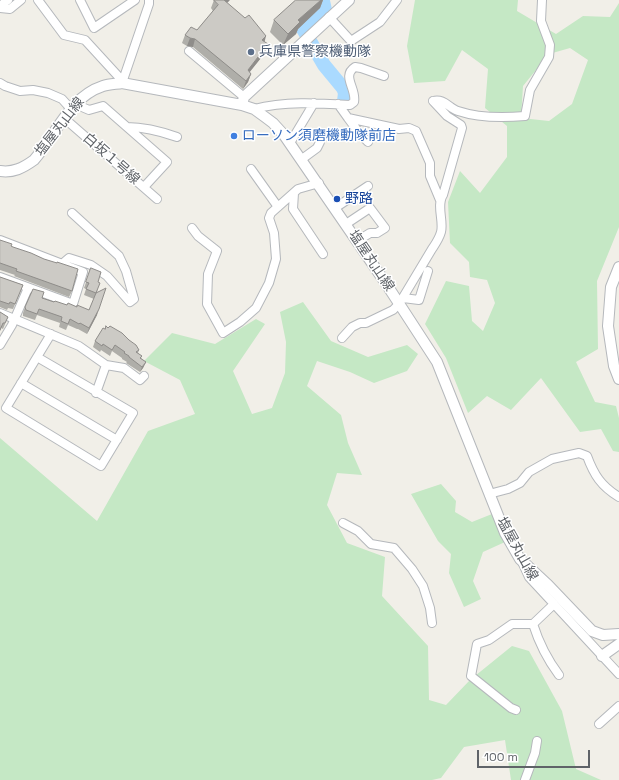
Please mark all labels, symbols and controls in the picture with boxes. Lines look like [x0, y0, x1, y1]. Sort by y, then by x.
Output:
place label: 兵庫県警察機動隊 [259, 44, 371, 60]
marker: 兵庫県警察機動隊 [246, 47, 256, 57]
street label: 塩屋丸山線 [32, 94, 88, 160]
place label: ローソン須磨機動隊前店 [242, 128, 396, 144]
street label: 白坂１号線 [79, 130, 143, 188]
marker: ローソン須磨機動隊前店 [229, 131, 239, 141]
place label: 野路 [345, 191, 373, 207]
marker: 野路 [332, 194, 342, 204]
street label: 塩屋丸山線 [344, 227, 398, 295]
street label: 塩屋丸山線 [493, 514, 541, 584]
scale bar [479, 742, 592, 768]
text: 100 m [484, 749, 518, 765]

